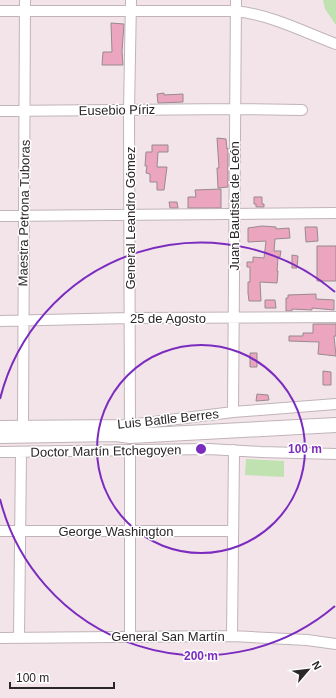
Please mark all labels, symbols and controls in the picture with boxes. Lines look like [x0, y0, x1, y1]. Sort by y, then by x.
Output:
street label: Eusebio Píriz [79, 102, 155, 118]
street label: Maestra Petrona Tuboras [15, 139, 33, 286]
street label: Juan Bautista de León [227, 141, 242, 271]
street label: General Leandro Gómez [123, 146, 138, 290]
street label: 25 de Agosto [130, 311, 206, 326]
street label: Luis Batlle Berres [117, 406, 220, 432]
street label: Doctor Martín Etchegoyen [30, 442, 182, 460]
centre of rings [194, 442, 208, 456]
text: 100 m [288, 442, 322, 456]
street label: George Washington [58, 524, 174, 539]
street label: General San Martín [111, 629, 225, 644]
text: 200 m [184, 649, 218, 663]
north arrow [288, 650, 328, 690]
text: N [310, 659, 324, 672]
scale bar [10, 664, 114, 690]
text: 100 m [16, 671, 49, 685]

